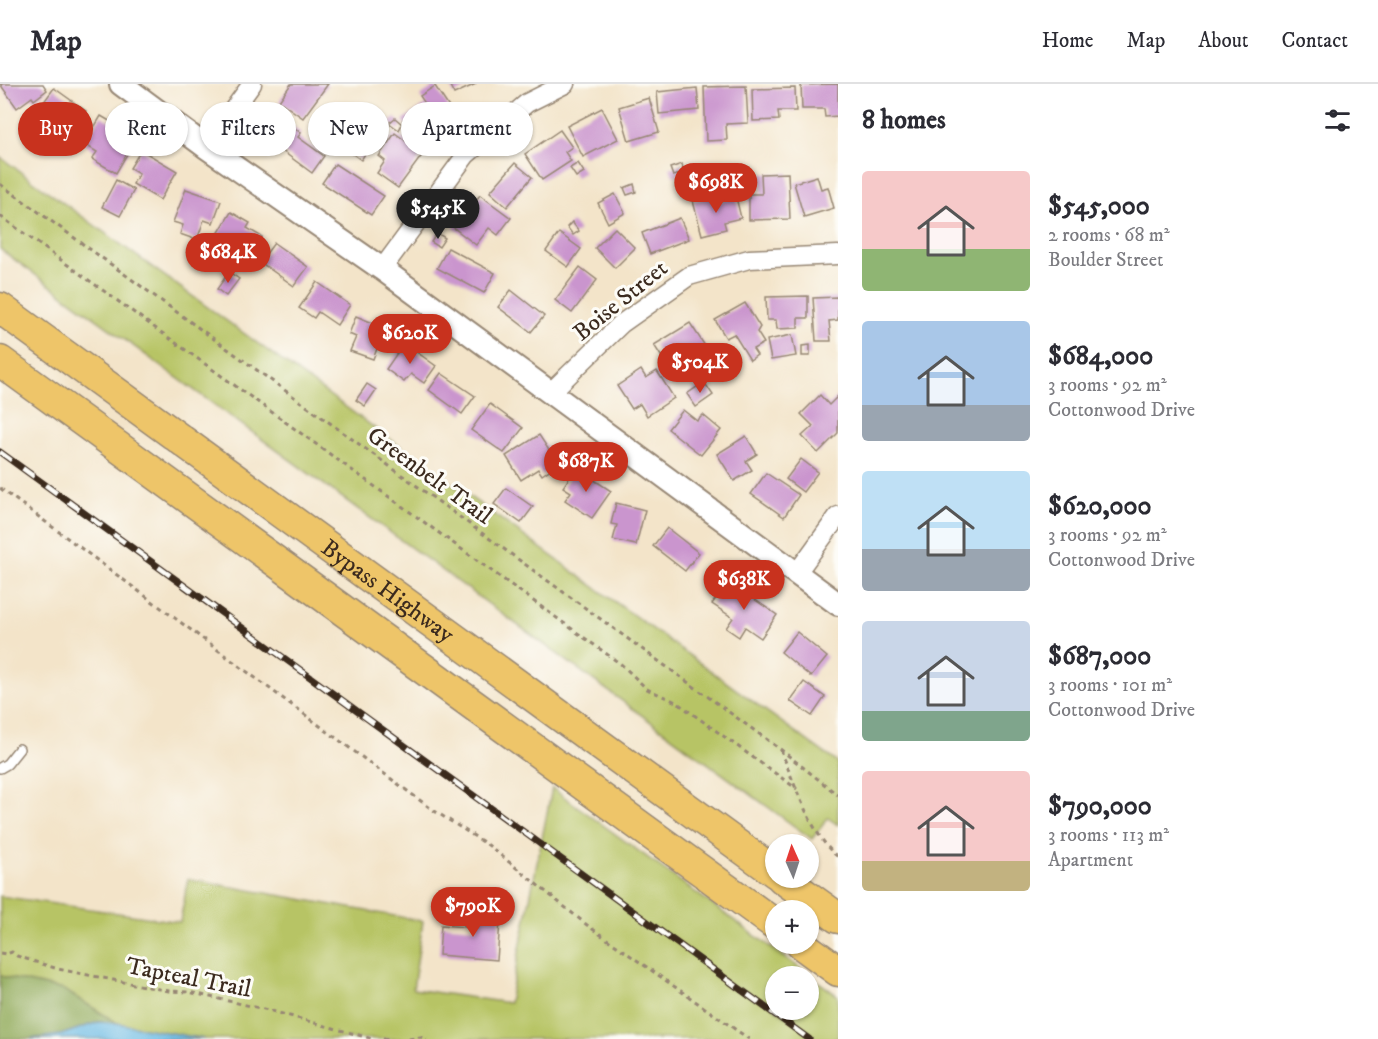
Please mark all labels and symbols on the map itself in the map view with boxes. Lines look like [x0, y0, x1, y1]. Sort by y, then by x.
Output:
pin: $698K [674, 163, 758, 214]
pin: $545K [396, 189, 480, 240]
pin: $684K [186, 233, 270, 284]
street label: Boise Street [567, 253, 674, 348]
pin: $620K [368, 314, 452, 365]
pin: $504K [658, 343, 742, 394]
street label: Greenbelt Trail [361, 420, 499, 532]
pin: $687K [544, 442, 628, 493]
street label: Bypass Highway [315, 533, 460, 650]
pin: $638K [702, 560, 786, 611]
north arrow [765, 834, 819, 888]
pin: $790K [431, 887, 515, 938]
street label: Tapteal Trail [124, 951, 255, 1005]

